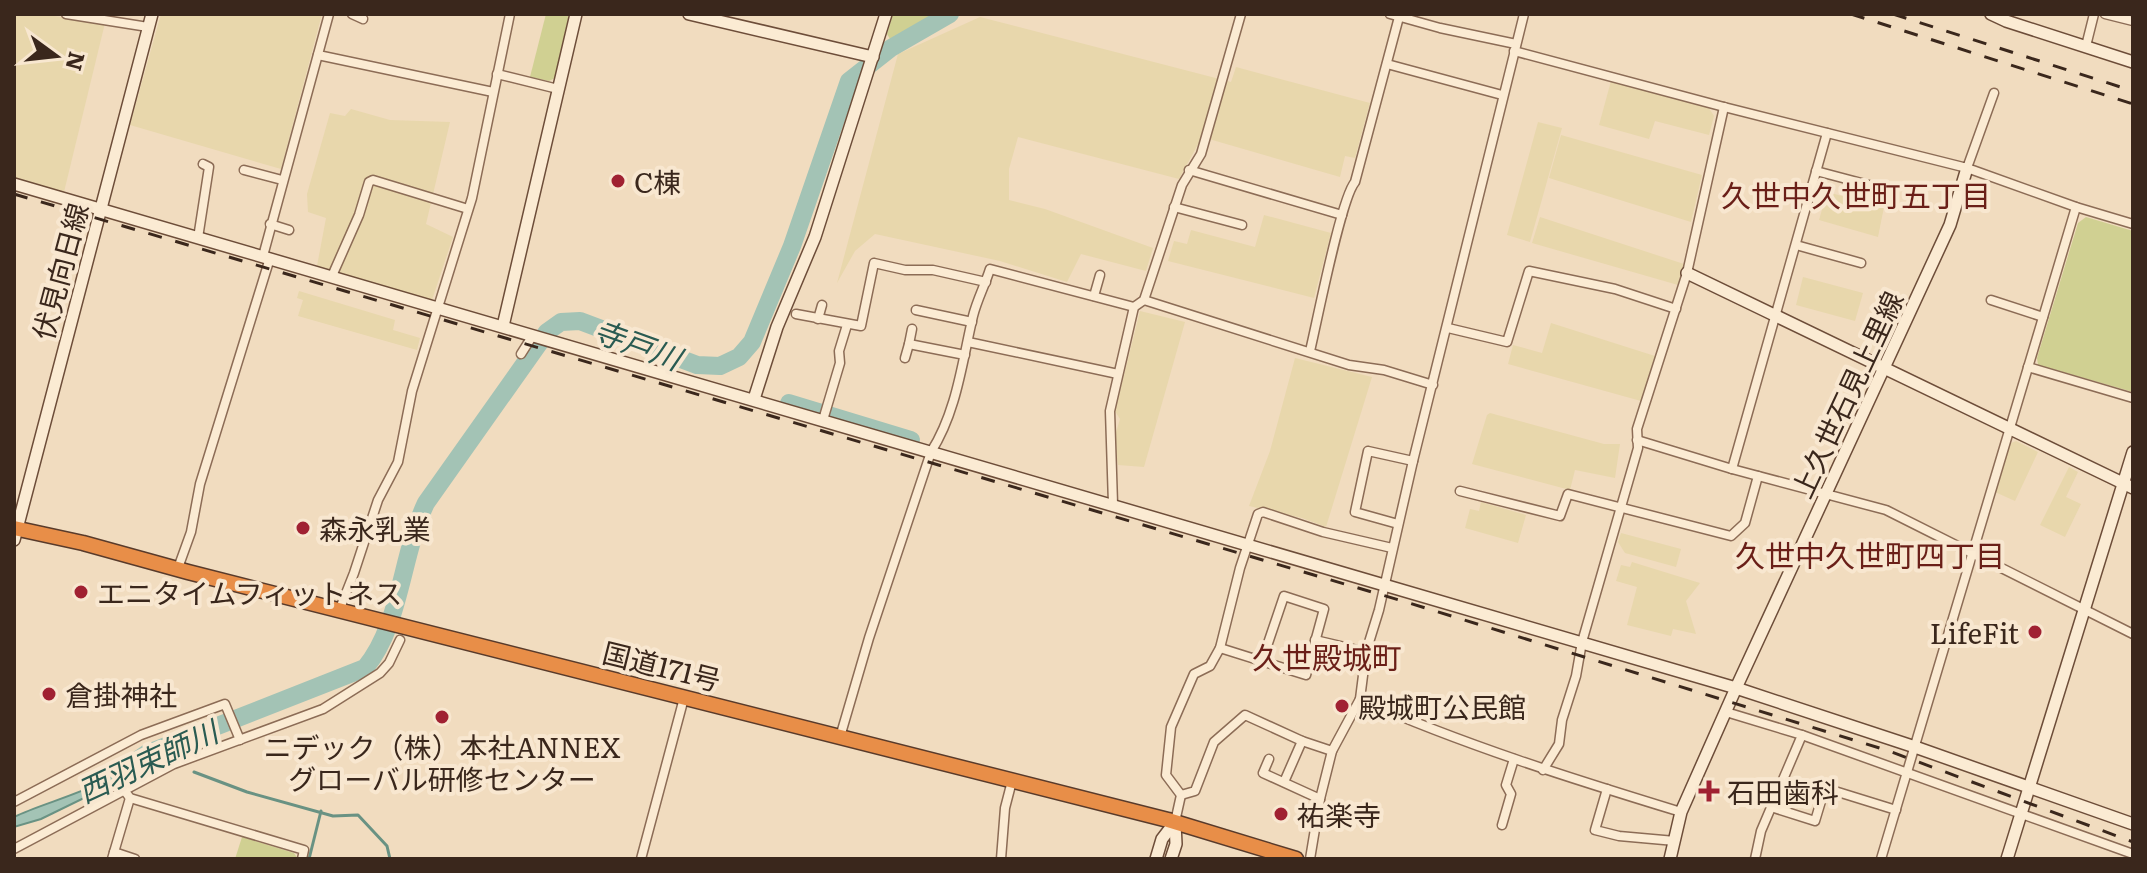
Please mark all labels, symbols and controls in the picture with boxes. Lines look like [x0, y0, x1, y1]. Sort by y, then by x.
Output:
north arrow [16, 16, 96, 96]
text: N [58, 48, 95, 75]
place label: C棟 [634, 160, 682, 202]
marker: C棟 [609, 172, 627, 190]
district label: 久世中久世町五丁目 [1721, 172, 1991, 216]
street label: 伏見向日線 [21, 198, 97, 344]
street label: 上久世石見上里線 [1780, 284, 1912, 504]
water label: 寺戸川 [588, 307, 691, 380]
place label: 森永乳業 [319, 507, 431, 549]
marker: 森永乳業 [294, 519, 312, 537]
district label: 久世中久世町四丁目 [1735, 532, 2005, 576]
place label: エニタイムフィットネス [97, 571, 402, 613]
marker: エニタイムフィットネス [72, 583, 90, 601]
place label: LifeFit [1930, 611, 2020, 653]
marker: LifeFit [2026, 623, 2044, 641]
street label: 国道171号 [599, 630, 725, 700]
district label: 久世殿城町 [1252, 634, 1402, 678]
place label: 倉掛神社 [65, 673, 177, 715]
marker: 倉掛神社 [40, 685, 58, 703]
place label: 殿城町公民館 [1358, 685, 1526, 727]
marker: 殿城町公民館 [1333, 697, 1351, 715]
water label: 西羽束師川 [70, 707, 227, 812]
marker: ニデック（株）本社ANNEX グローバル研修センター [433, 708, 451, 726]
place label: ニデック（株）本社ANNEX グローバル研修センター [264, 725, 621, 799]
place label: 石田歯科 [1727, 770, 1839, 812]
marker: 石田歯科 [1698, 780, 1720, 802]
place label: 祐楽寺 [1297, 793, 1381, 835]
marker: 祐楽寺 [1272, 805, 1290, 823]

